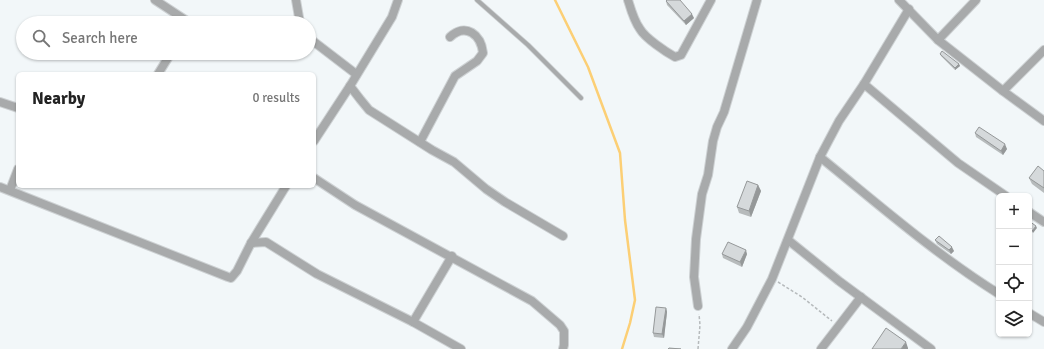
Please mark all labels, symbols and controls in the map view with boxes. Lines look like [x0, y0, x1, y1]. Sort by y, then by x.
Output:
search box [16, 16, 316, 60]
icon: search [30, 27, 52, 49]
text: Search here [62, 29, 138, 47]
text: Nearby [32, 88, 85, 109]
text: 0 results [252, 90, 300, 106]
map controls [996, 193, 1032, 337]
button: + [996, 193, 1032, 229]
button: − [996, 229, 1032, 265]
button: locate [996, 265, 1032, 301]
button: layers [996, 301, 1032, 337]

